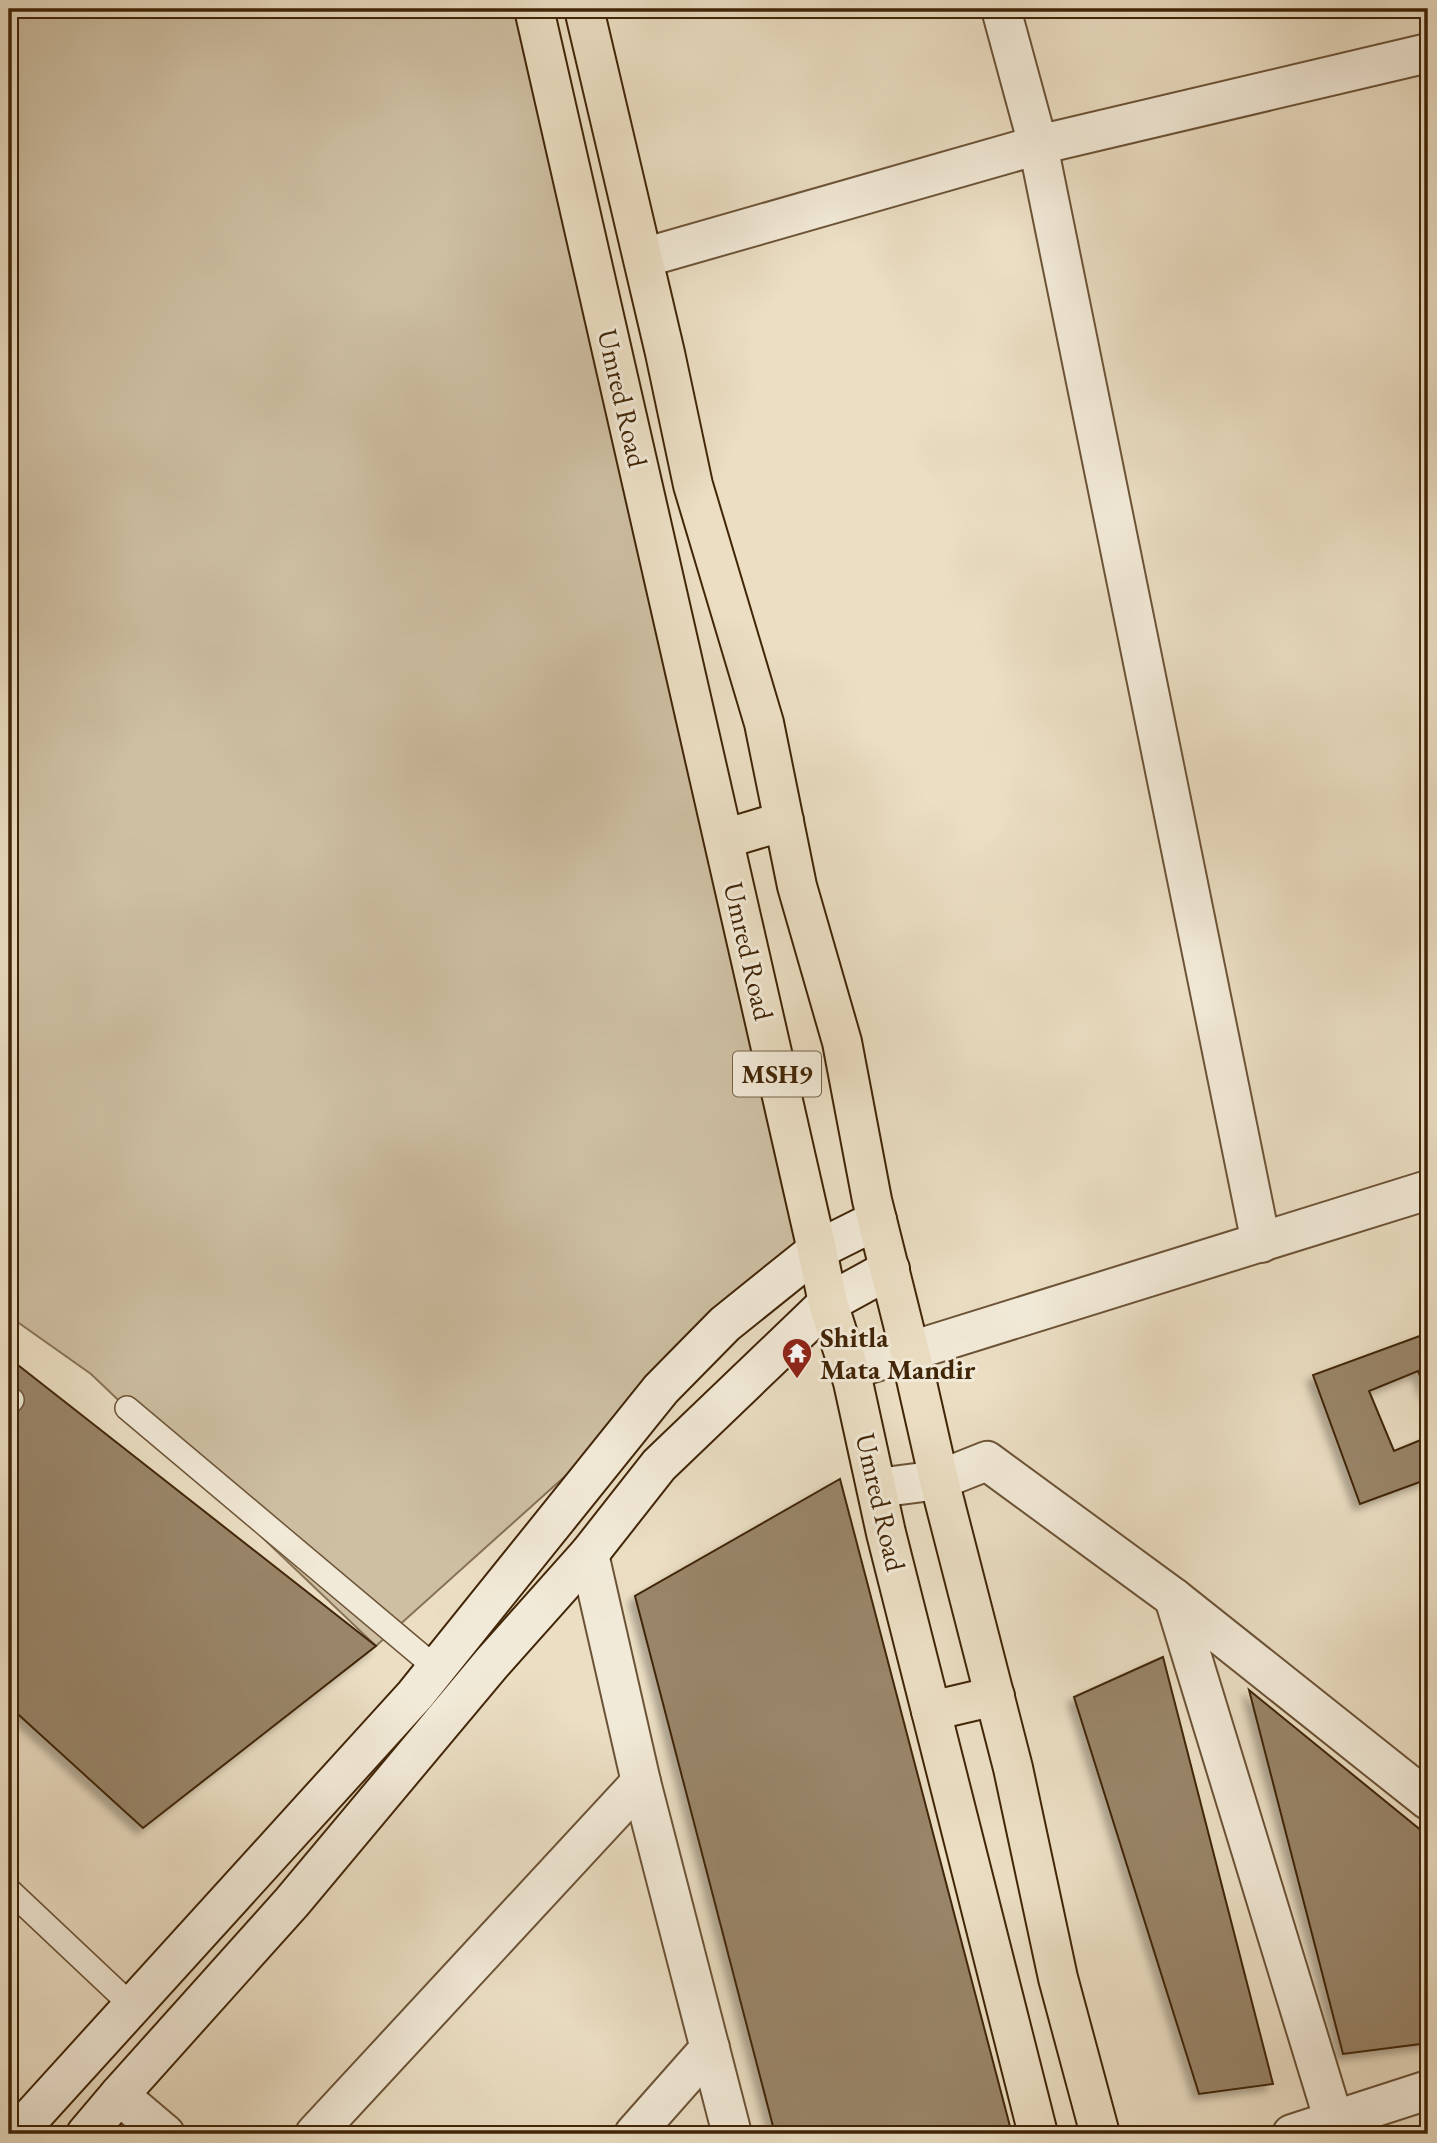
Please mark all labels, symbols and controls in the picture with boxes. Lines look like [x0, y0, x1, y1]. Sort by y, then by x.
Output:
street label: Umred Road [590, 325, 657, 471]
street label: Umred Road [716, 878, 783, 1024]
road number: MSH9 [733, 1051, 821, 1096]
place label: Shitla Mata Mandir [820, 1319, 976, 1387]
temple icon: Shitla Mata Mandir [780, 1336, 814, 1380]
street label: Umred Road [848, 1429, 915, 1575]

